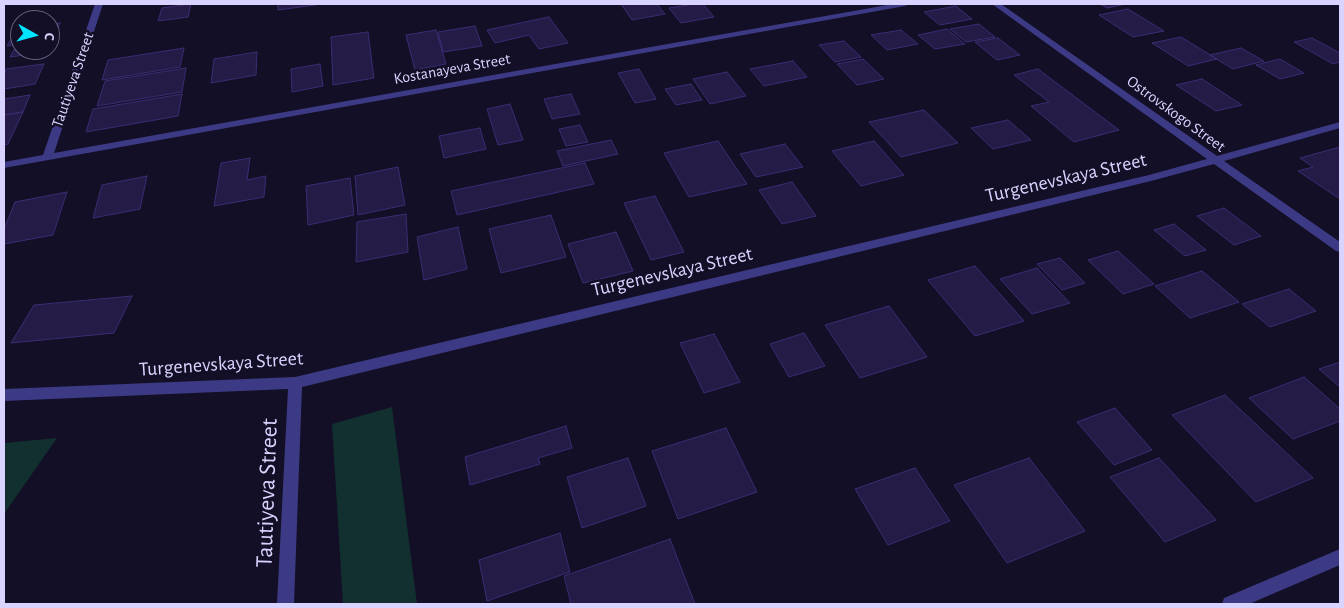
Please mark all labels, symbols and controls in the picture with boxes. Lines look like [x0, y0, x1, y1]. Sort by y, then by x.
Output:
north arrow [10, 10, 60, 60]
street label: Tautiyeva Street [48, 30, 98, 130]
text: С [41, 32, 56, 41]
street label: Kostanayeva Street [392, 49, 512, 89]
street label: Ostrovskogo Street [1123, 72, 1229, 156]
street label: Turgenevskaya Street [983, 148, 1149, 208]
street label: Turgenevskaya Street [589, 242, 755, 302]
street label: Turgenevskaya Street [138, 346, 304, 382]
street label: Tautiyeva Street [250, 418, 284, 568]

